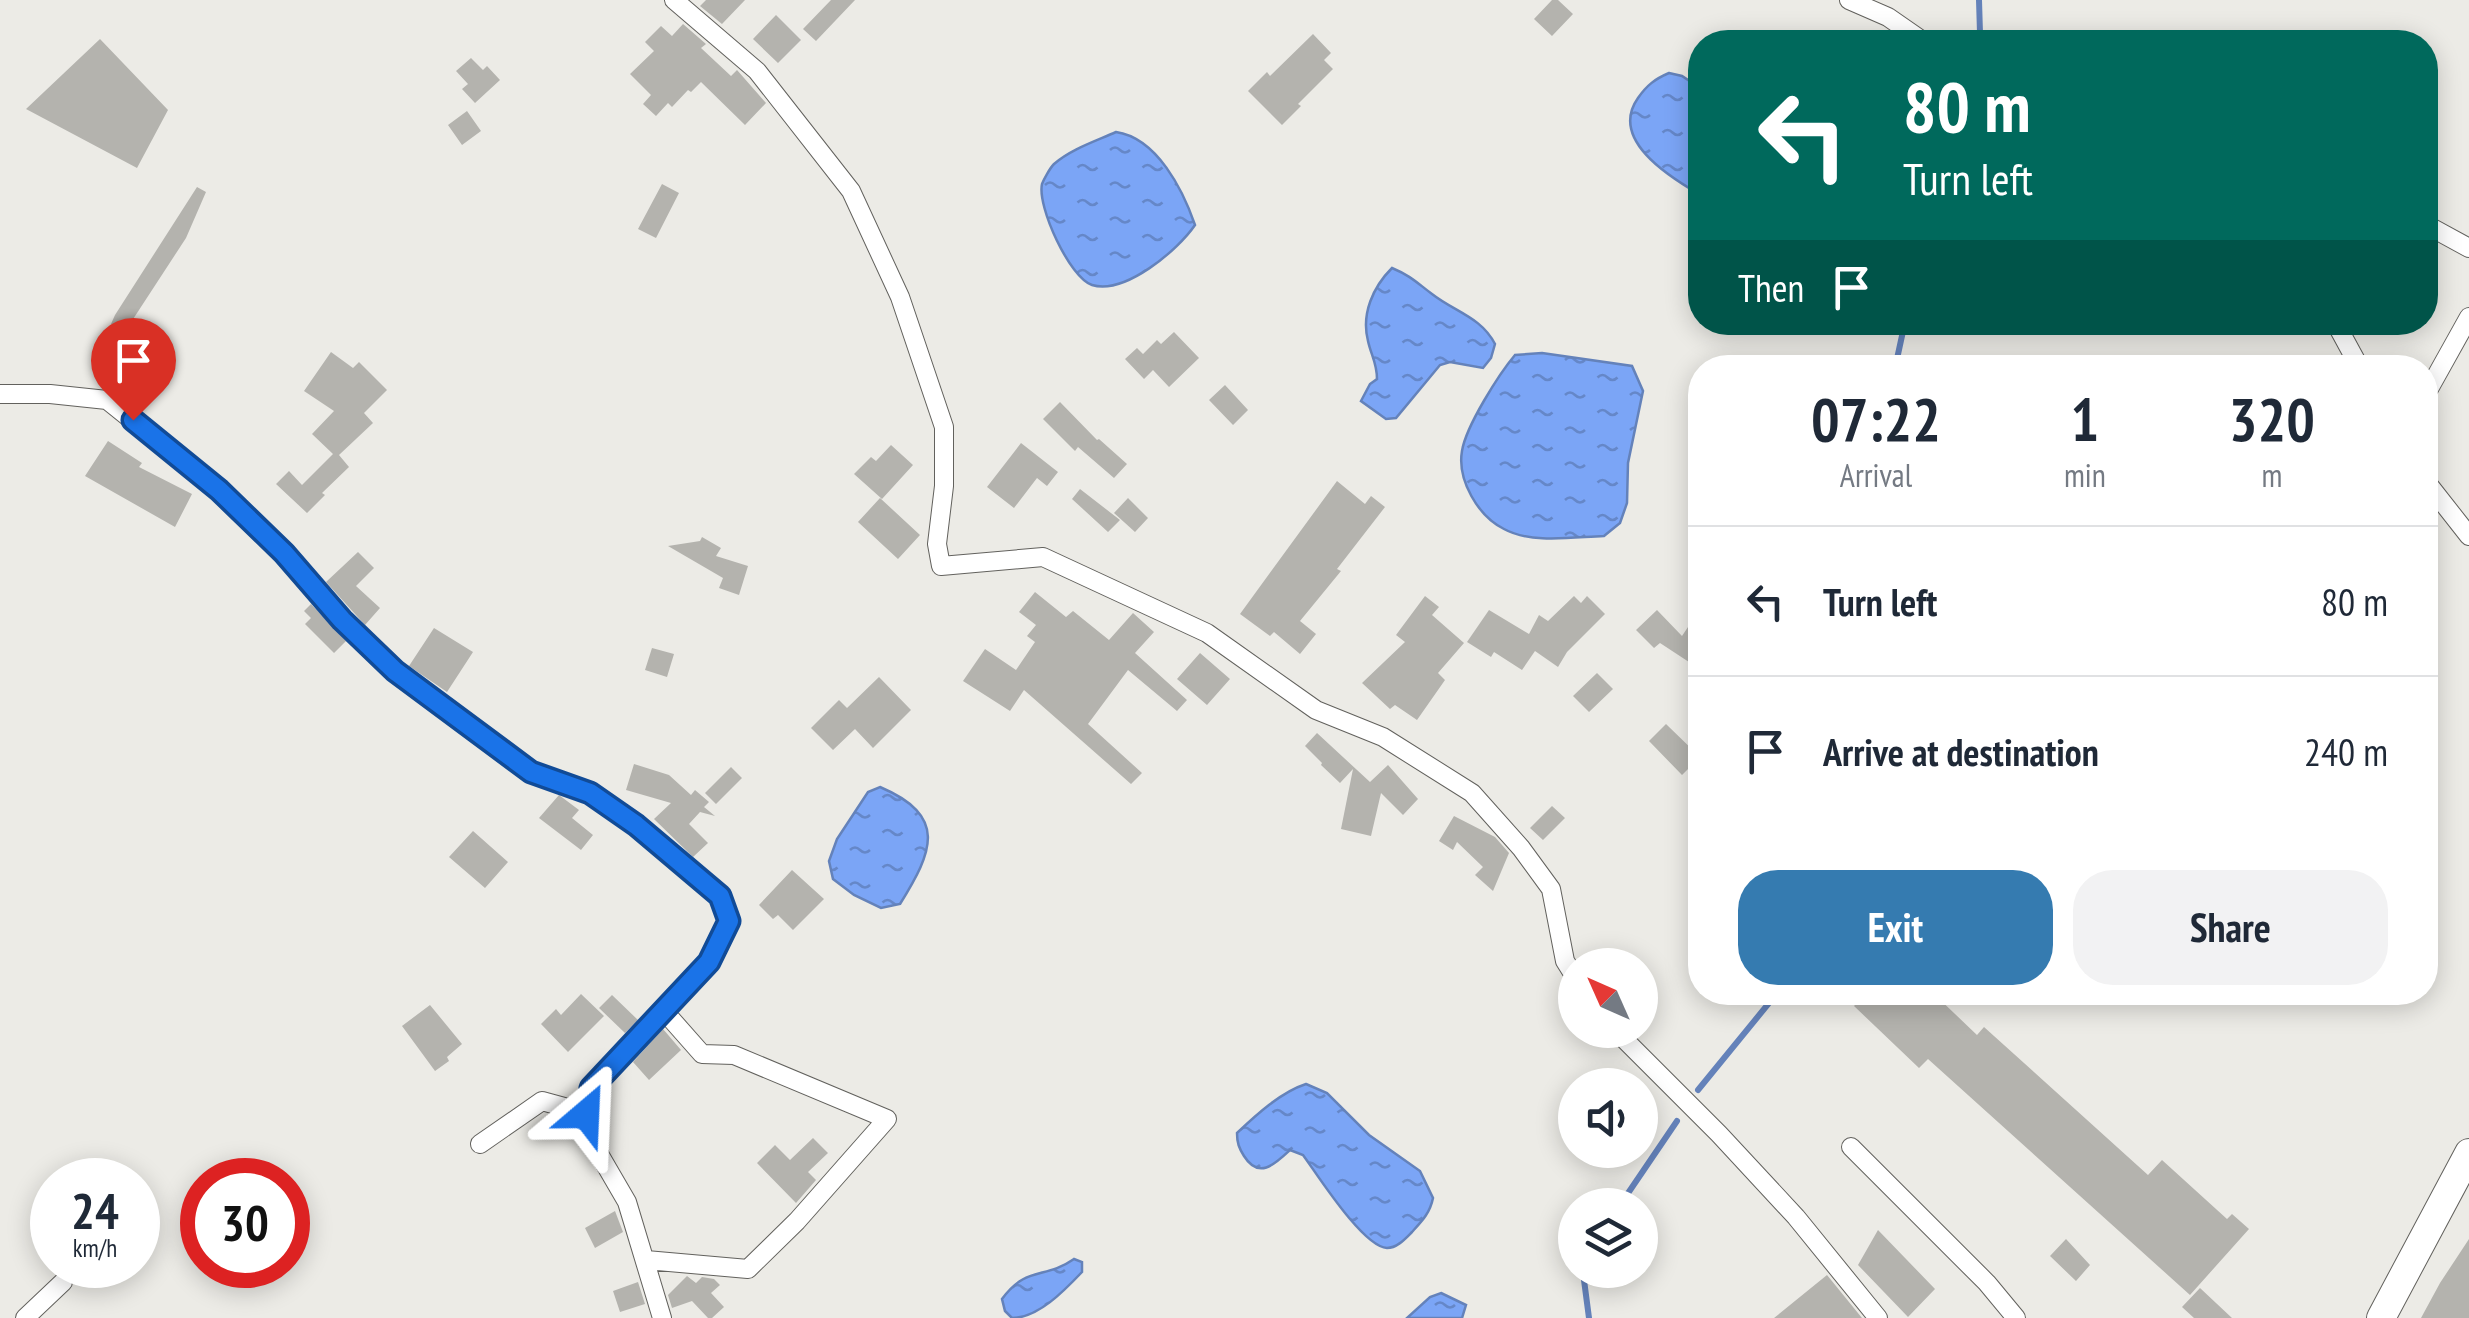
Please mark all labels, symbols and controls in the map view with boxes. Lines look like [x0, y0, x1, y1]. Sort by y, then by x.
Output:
text: 80 m [1903, 61, 2031, 151]
icon: left [1738, 70, 1868, 200]
text: Turn left [1903, 149, 2033, 207]
icon: arrive [1824, 260, 1879, 315]
text: Then [1738, 263, 1804, 312]
pin [91, 318, 176, 421]
icon: arrive [106, 333, 161, 388]
text: 07:22 [1811, 380, 1941, 458]
text: 1 [2071, 380, 2099, 458]
text: 320 [2229, 380, 2315, 458]
text: Arrival [1840, 454, 1912, 496]
text: min [2064, 454, 2106, 496]
text: m [2261, 454, 2282, 496]
icon: left [1738, 574, 1793, 629]
text: Turn left [1823, 577, 1937, 626]
text: 80 m [2321, 577, 2388, 626]
icon: arrive [1738, 724, 1793, 779]
text: Arrive at destination [1823, 727, 2099, 776]
text: 240 m [2304, 727, 2388, 776]
button: Exit [1738, 870, 2053, 985]
button: Share [2073, 870, 2388, 985]
north arrow [1558, 948, 1658, 1048]
map controls [1558, 948, 1658, 1288]
position arrow [534, 1062, 638, 1166]
button: sound [1558, 1068, 1658, 1168]
speed limit sign: 30 [180, 1158, 310, 1288]
text: 24 [71, 1178, 119, 1243]
button: layers [1558, 1188, 1658, 1288]
text: km/h [73, 1232, 117, 1264]

